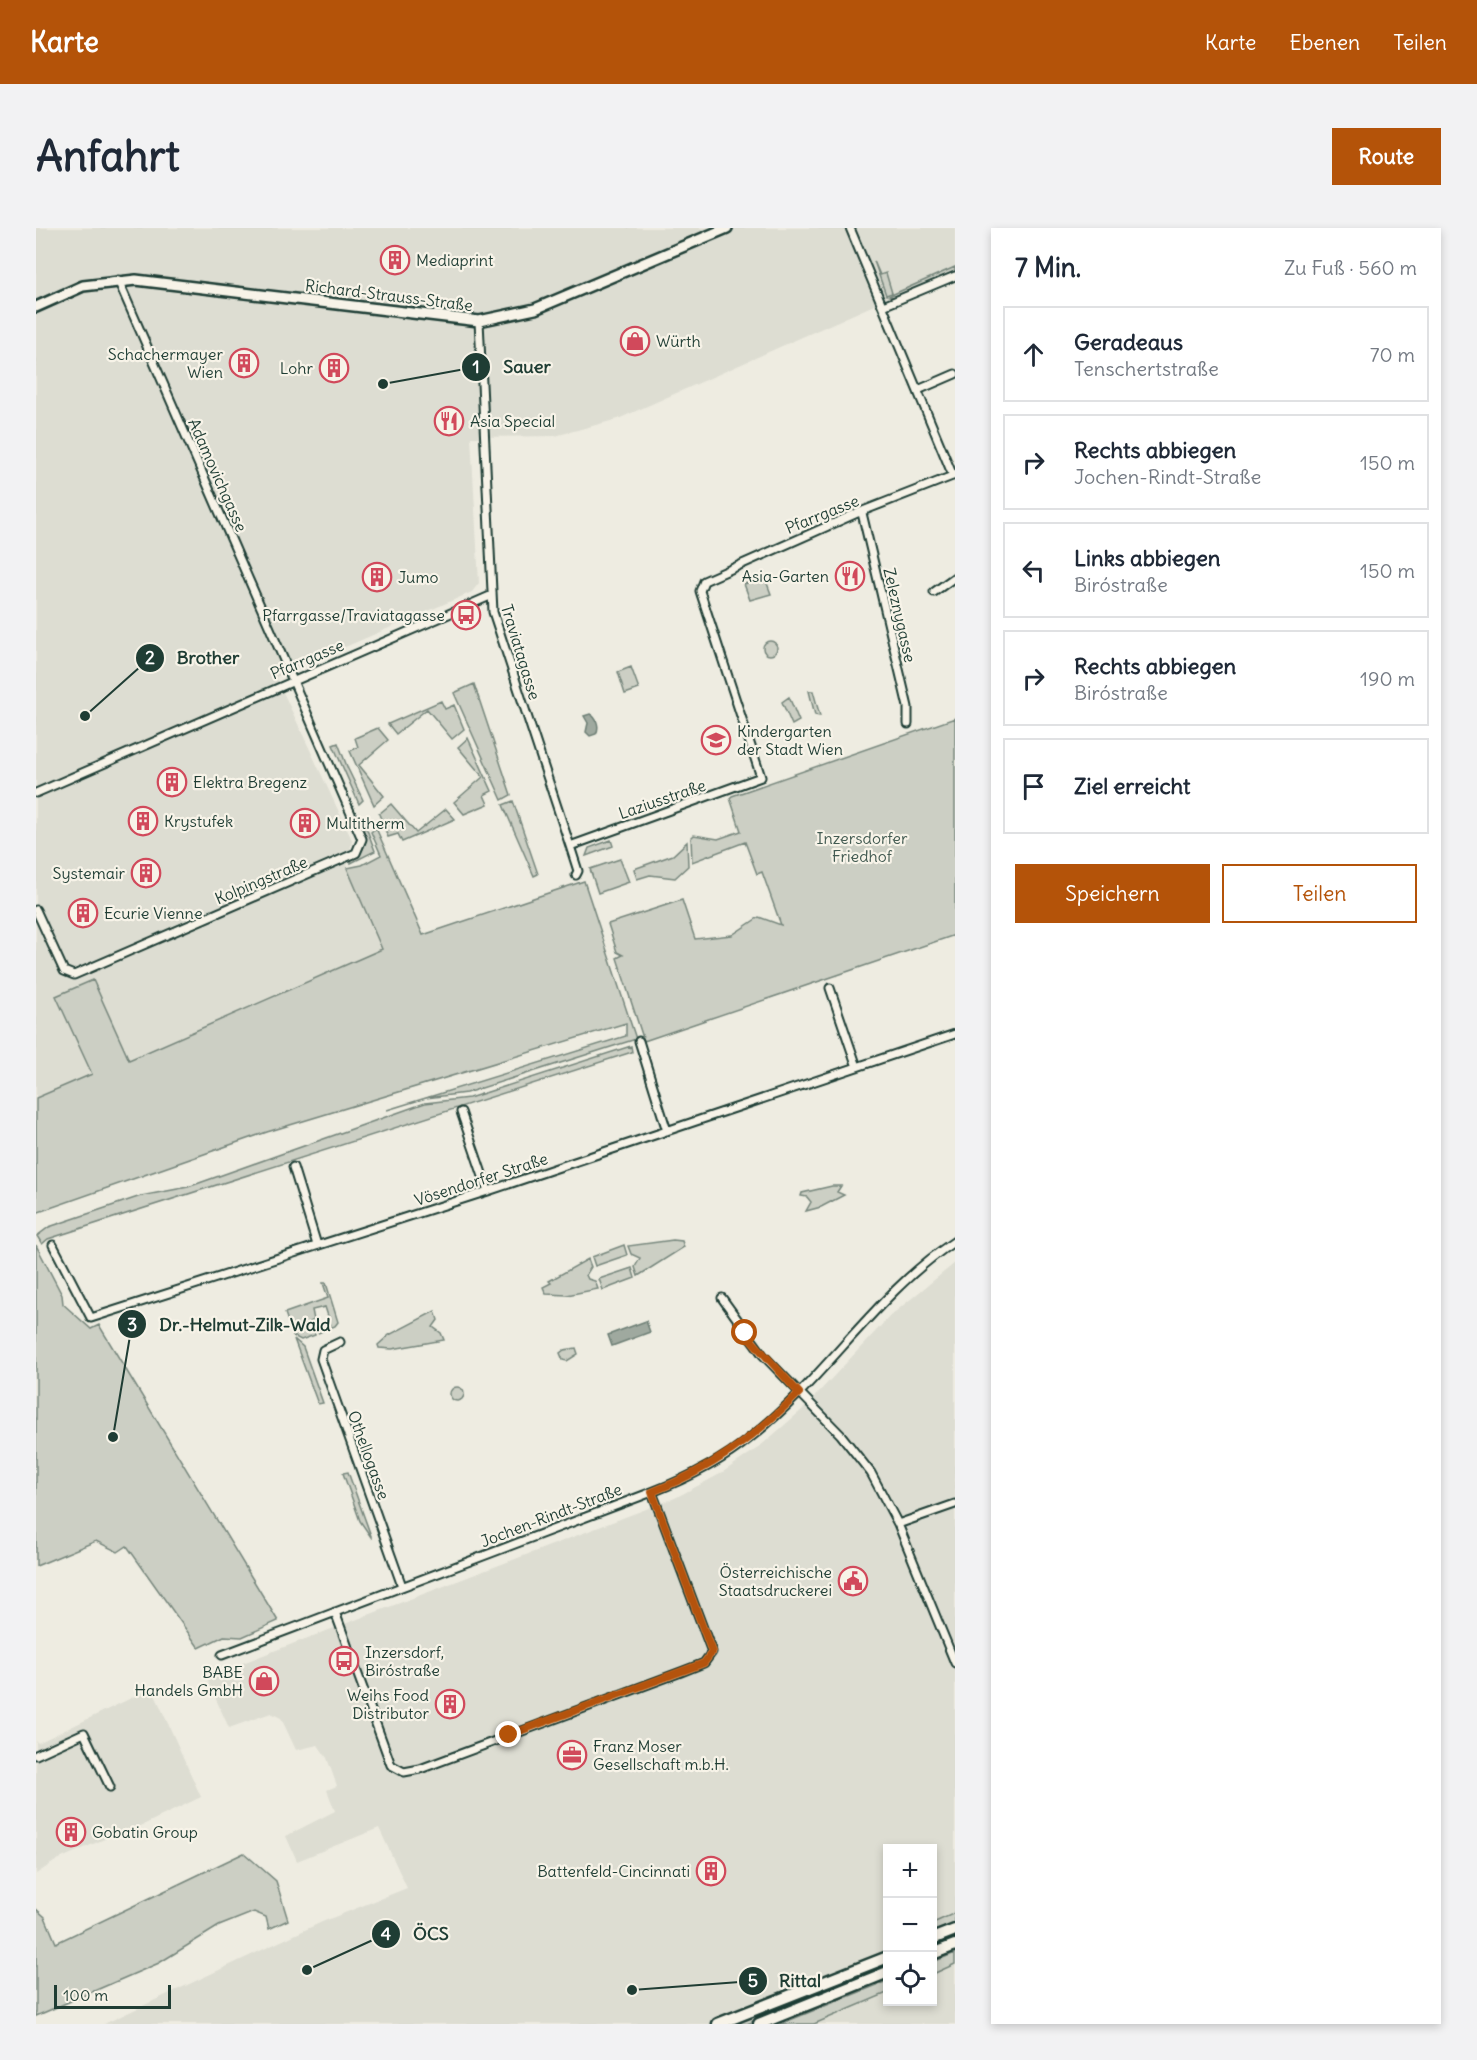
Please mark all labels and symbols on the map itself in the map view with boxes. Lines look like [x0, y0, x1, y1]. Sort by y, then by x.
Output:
building icon: Mediaprint [379, 244, 411, 276]
place label: Mediaprint [416, 250, 494, 270]
street label: Richard-Strauss-Straße [304, 275, 474, 315]
shop icon: Würth [619, 325, 651, 357]
place label: Würth [656, 331, 701, 351]
place label: Schachermayer Wien [108, 344, 223, 382]
building icon: Schachermayer Wien [228, 347, 260, 379]
callout: Sauer [461, 349, 563, 385]
building icon: Lohr [318, 352, 350, 384]
text: 1 [472, 355, 480, 378]
text: Sauer [503, 355, 551, 378]
place label: Lohr [280, 358, 313, 378]
restaurant icon: Asia Special [433, 405, 465, 437]
place label: Asia Special [470, 411, 555, 431]
street label: Adamovichgasse [184, 415, 252, 535]
street label: Pfarrgasse [782, 490, 862, 538]
restaurant icon: Asia-Garten [834, 560, 866, 592]
building icon: Jumo [361, 561, 393, 593]
place label: Asia-Garten [742, 566, 829, 586]
street label: Zeleznygasse [879, 566, 921, 664]
place label: Jumo [398, 567, 438, 587]
bus stop icon: Pfarrgasse/Traviatagasse [450, 599, 482, 631]
street label: Traviatagasse [497, 602, 545, 702]
place label: Pfarrgasse/Traviatagasse [262, 605, 445, 625]
street label: Pfarrgasse [267, 635, 347, 683]
callout: Brother [135, 640, 252, 676]
text: 2 [145, 646, 155, 669]
text: Brother [177, 646, 240, 669]
place label: Kindergarten der Stadt Wien [737, 721, 843, 759]
school or university icon: Kindergarten der Stadt Wien [700, 724, 732, 756]
building icon: Elektra Bregenz [156, 766, 188, 798]
place label: Elektra Bregenz [193, 772, 307, 792]
street label: Laziusstraße [616, 775, 708, 823]
building icon: Krystufek [127, 805, 159, 837]
building icon: Multitherm [289, 807, 321, 839]
place label: Krystufek [164, 811, 233, 831]
place label: Multitherm [326, 813, 405, 833]
park label: Inzersdorfer Friedhof [817, 828, 908, 866]
street label: Kolpingstraße [212, 852, 310, 908]
building icon: Systemair [130, 857, 162, 889]
place label: Systemair [53, 863, 125, 883]
building icon: Ecurie Vienne [67, 897, 99, 929]
place label: Ecurie Vienne [104, 903, 203, 923]
street label: Vösendorfer Straße [412, 1148, 550, 1210]
callout: Dr.-Helmut-Zilk-Wald [117, 1306, 343, 1342]
text: 3 [127, 1313, 137, 1336]
text: Dr.-Helmut-Zilk-Wald [159, 1313, 331, 1336]
route start [731, 1319, 757, 1345]
street label: Othellogasse [344, 1408, 394, 1502]
street label: Jochen-Rindt-Straße [477, 1479, 625, 1551]
place label: Österreichische Staatsdruckerei [719, 1562, 832, 1600]
public building icon: Österreichische Staatsdruckerei [837, 1565, 869, 1597]
place label: Inzersdorf, Biróstraße [365, 1642, 444, 1680]
bus stop icon: Inzersdorf, Biróstraße [328, 1645, 360, 1677]
place label: BABE Handels GmbH [135, 1662, 243, 1700]
shop icon: BABE Handels GmbH [248, 1665, 280, 1697]
place label: Weihs Food Distributor [347, 1685, 429, 1723]
building icon: Weihs Food Distributor [434, 1688, 466, 1720]
route end [495, 1721, 521, 1747]
place label: Franz Moser Gesellschaft m.b.H. [593, 1736, 729, 1774]
office icon: Franz Moser Gesellschaft m.b.H. [556, 1739, 588, 1771]
building icon: Gobatin Group [55, 1816, 87, 1848]
place label: Gobatin Group [92, 1822, 198, 1842]
building icon: Battenfeld-Cincinnati [695, 1855, 727, 1887]
place label: Battenfeld-Cincinnati [537, 1861, 690, 1881]
callout: ÖCS [371, 1916, 461, 1952]
text: 4 [381, 1922, 392, 1945]
text: ÖCS [413, 1922, 449, 1945]
callout: Rittal [738, 1963, 833, 1999]
text: 5 [748, 1969, 758, 1992]
text: Rittal [779, 1969, 821, 1992]
scale bar [54, 1982, 171, 2010]

